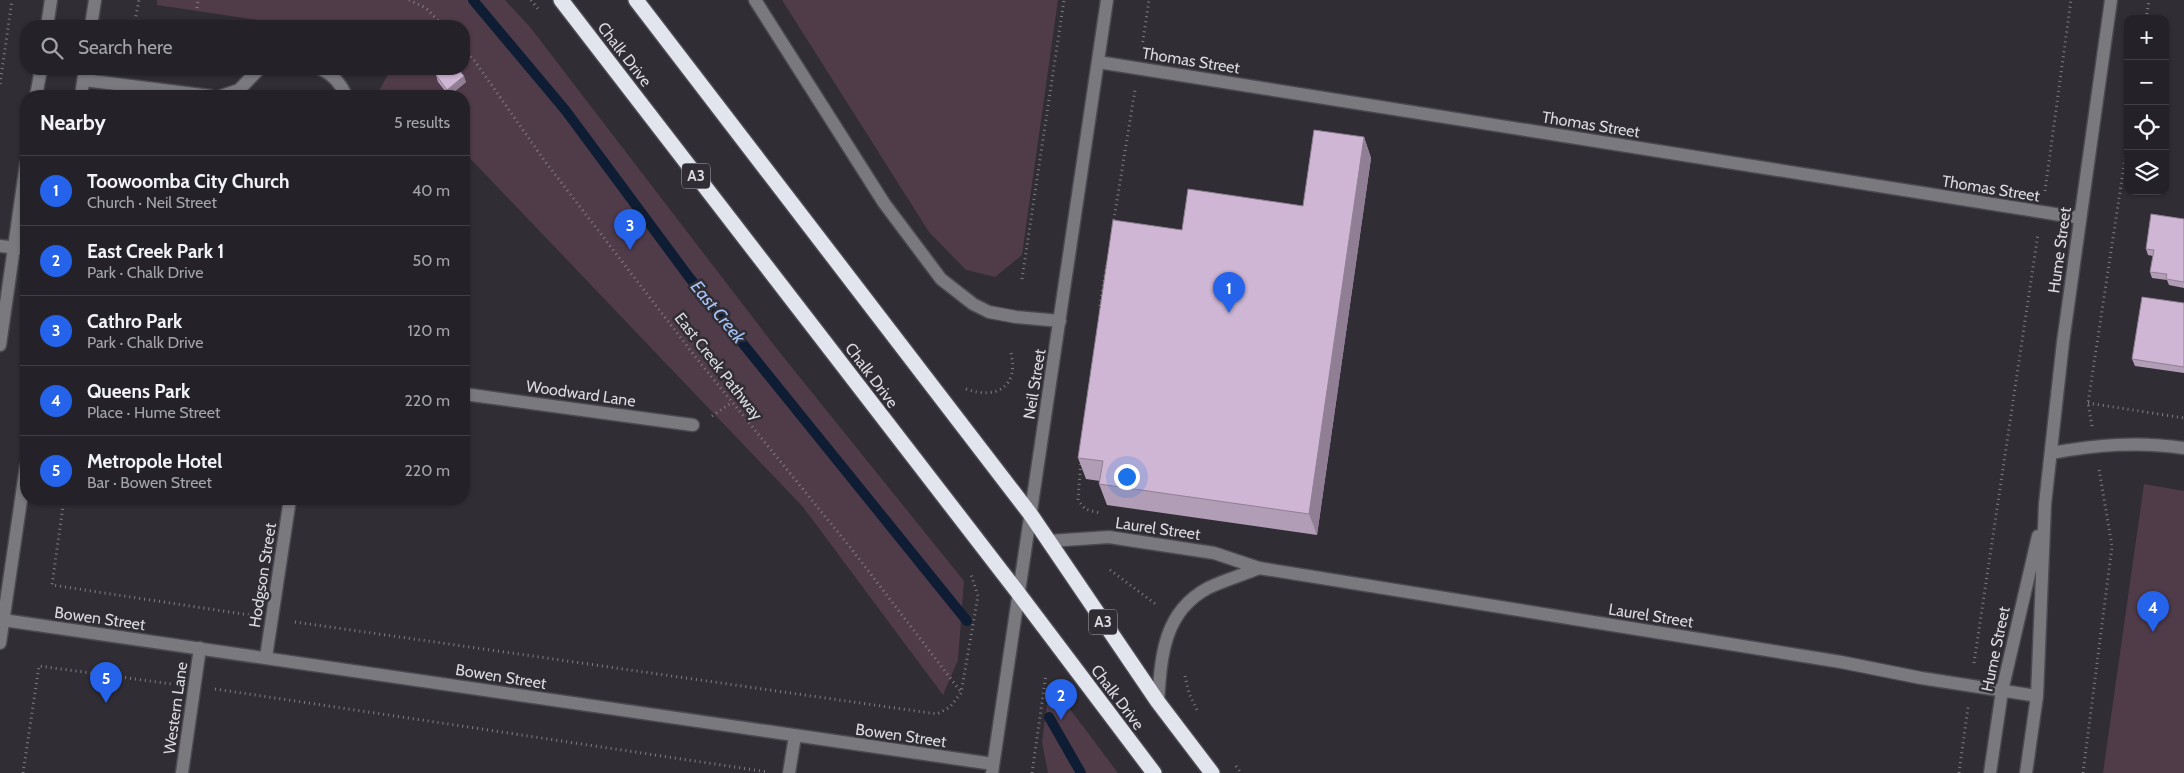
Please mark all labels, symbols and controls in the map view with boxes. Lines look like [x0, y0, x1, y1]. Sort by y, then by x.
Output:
map controls [2124, 15, 2169, 195]
button: + [2124, 15, 2169, 60]
street label: Chalk Drive [594, 18, 656, 90]
search box [20, 20, 470, 75]
icon: search [38, 34, 66, 62]
text: Search here [78, 36, 172, 59]
street label: Thomas Street [1141, 43, 1242, 78]
button: − [2124, 60, 2169, 105]
button: locate [2124, 105, 2169, 150]
street label: Thomas Street [1541, 107, 1642, 142]
text: Nearby [40, 110, 106, 135]
text: 5 results [394, 113, 450, 132]
button: layers [2124, 150, 2169, 195]
road number: A3 [682, 164, 710, 188]
text: Toowoomba City Church [87, 170, 289, 193]
street label: Thomas Street [1941, 171, 2042, 206]
text: 1 [53, 181, 59, 200]
text: 40 m [412, 181, 450, 200]
text: Church · Neil Street [87, 193, 217, 212]
street label: Hume Street [2044, 205, 2075, 294]
pin: 3 [614, 209, 646, 250]
text: East Creek Park 1 [87, 240, 224, 263]
text: 2 [52, 251, 60, 270]
text: 50 m [413, 251, 450, 270]
text: Park · Chalk Drive [87, 263, 203, 282]
pin: 1 [1213, 272, 1245, 313]
water label: East Creek [686, 276, 751, 349]
street label: East Creek Pathway [671, 309, 766, 424]
text: Cathro Park [87, 310, 182, 333]
text: 3 [52, 321, 60, 340]
text: 120 m [408, 321, 450, 340]
text: Park · Chalk Drive [87, 333, 203, 352]
street label: Chalk Drive [841, 339, 902, 412]
street label: Neil Street [1020, 347, 1050, 421]
street label: Woodward Lane [525, 376, 637, 411]
text: Queens Park [87, 380, 190, 403]
text: 4 [51, 391, 61, 410]
text: 220 m [404, 391, 450, 410]
text: Place · Hume Street [87, 403, 220, 422]
text: Metropole Hotel [87, 450, 222, 473]
text: 5 [52, 461, 60, 480]
text: 220 m [404, 461, 450, 480]
your location [1114, 464, 1140, 490]
text: Bar · Bowen Street [87, 473, 212, 492]
street label: Laurel Street [1114, 513, 1202, 544]
street label: Hodgson Street [245, 521, 280, 629]
pin: 4 [2137, 591, 2169, 632]
street label: Laurel Street [1607, 599, 1695, 632]
street label: Bowen Street [53, 603, 147, 634]
street label: Hume Street [1977, 604, 2014, 693]
road number: A3 [1089, 610, 1117, 634]
street label: Bowen Street [454, 660, 548, 693]
street label: Western Lane [160, 661, 191, 756]
street label: Chalk Drive [1087, 661, 1148, 734]
pin: 5 [90, 662, 122, 703]
pin: 2 [1045, 679, 1077, 720]
street label: Bowen Street [854, 720, 948, 751]

